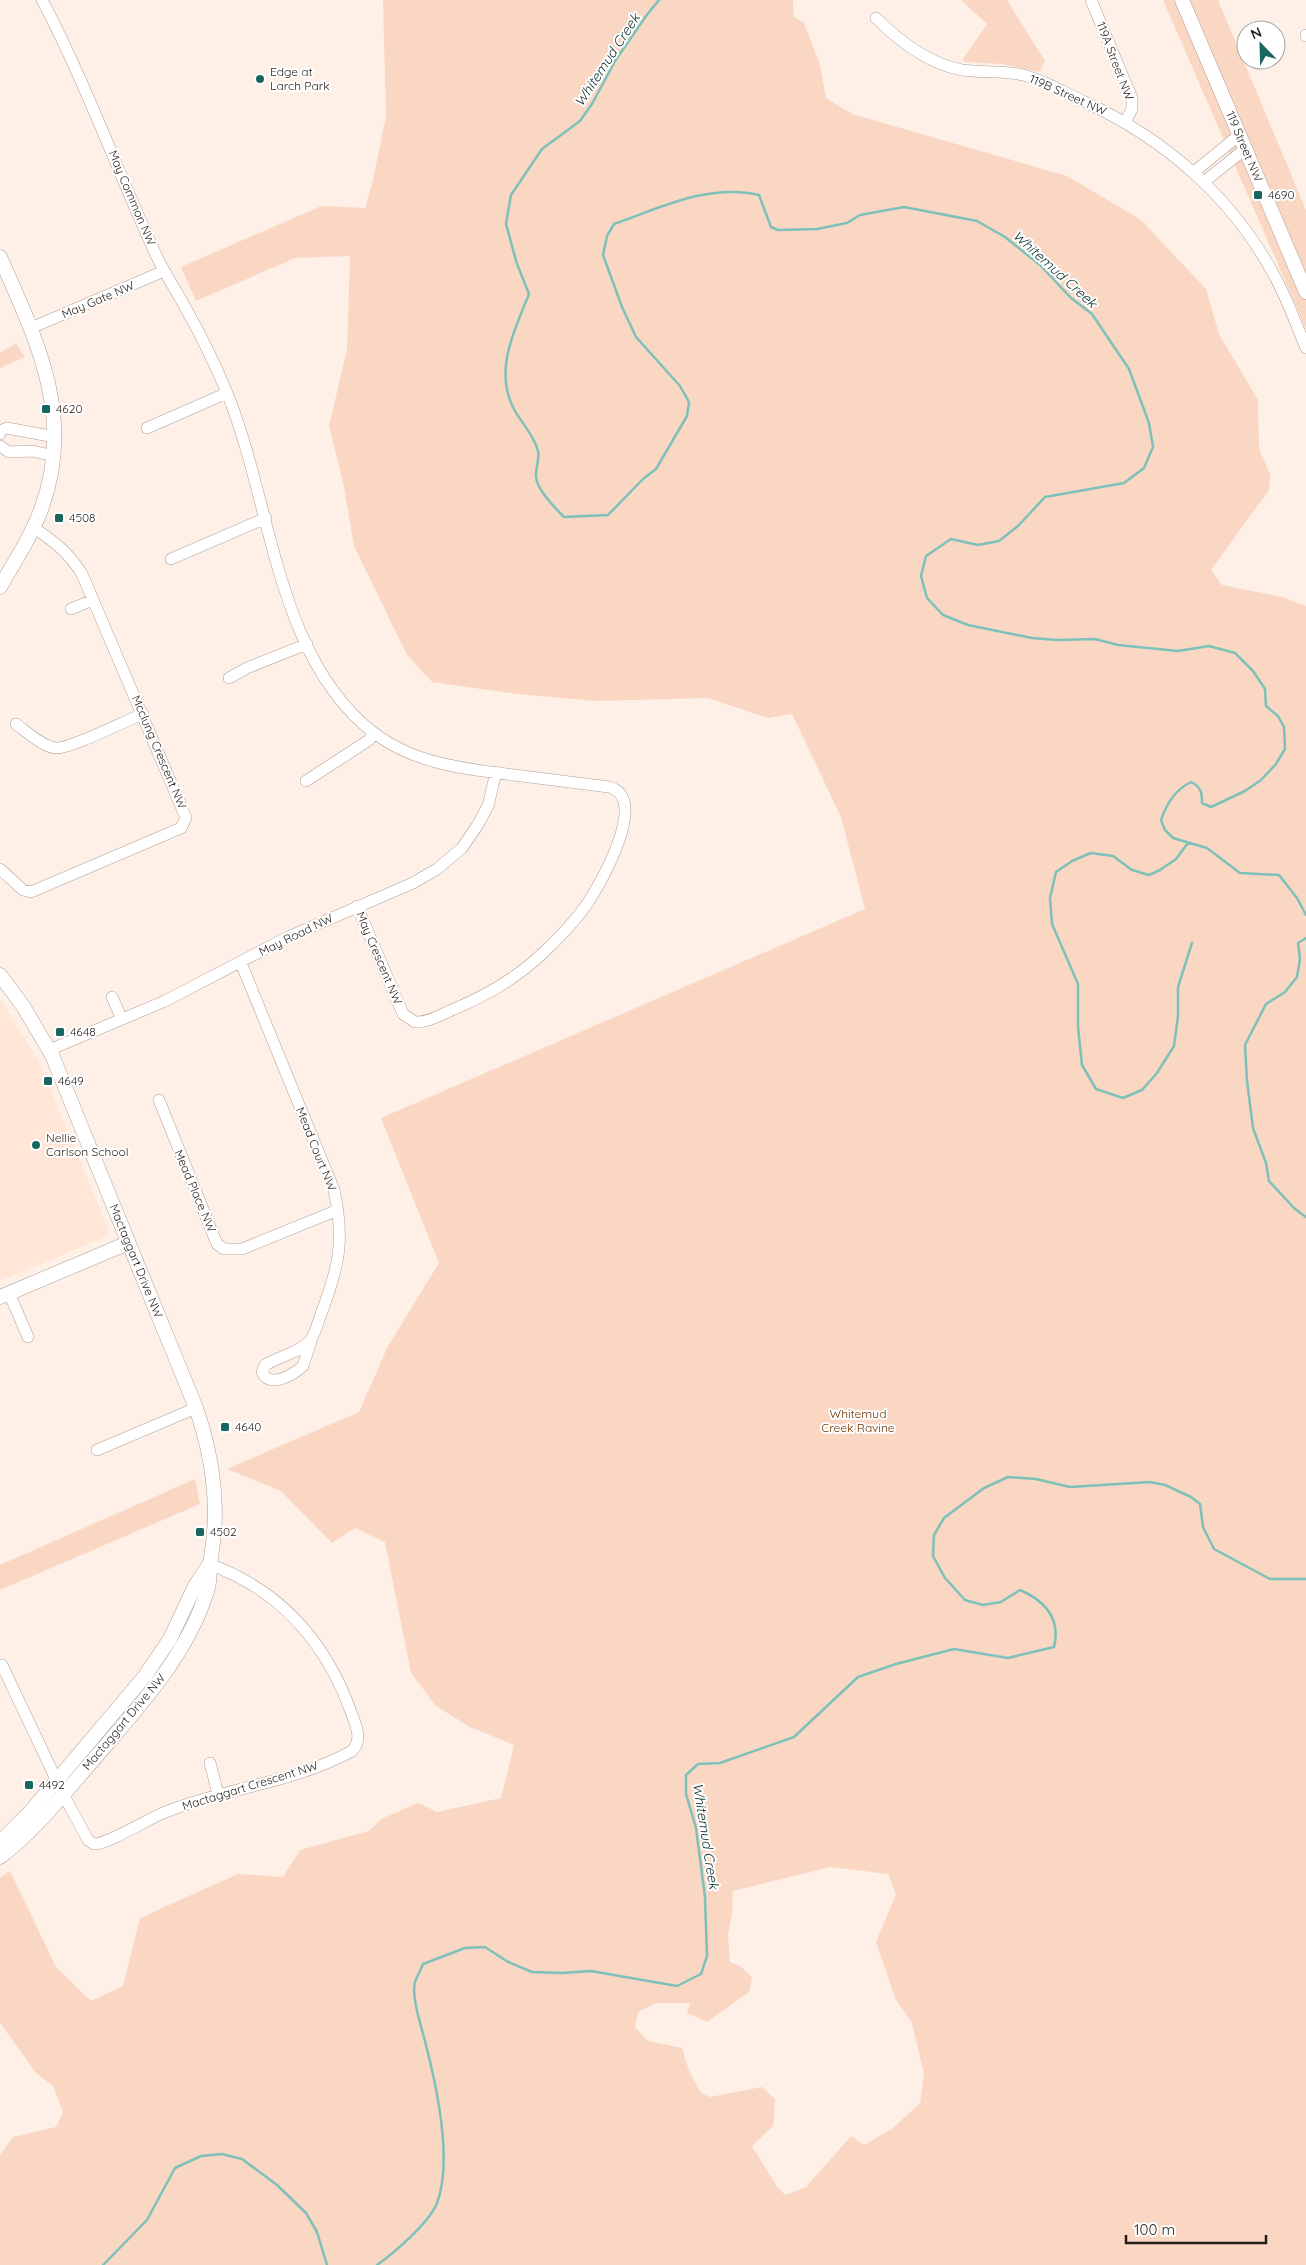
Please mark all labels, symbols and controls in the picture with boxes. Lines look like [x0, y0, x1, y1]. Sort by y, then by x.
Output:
water label: Whitemud Creek [570, 9, 645, 110]
street label: 119A Street NW [1094, 19, 1137, 103]
north arrow [1236, 20, 1286, 70]
text: N [1248, 23, 1264, 43]
place label: Edge at Larch Park [270, 64, 330, 93]
street label: 119B Street NW [1027, 71, 1110, 118]
marker: Edge at Larch Park [254, 73, 266, 85]
street label: 119 Street NW [1223, 109, 1266, 184]
street label: May Common NW [106, 148, 159, 248]
place label: 4690 [1268, 187, 1295, 202]
marker: 4690 [1252, 189, 1264, 201]
water label: Whitemud Creek [1009, 226, 1102, 313]
street label: May Gate NW [59, 277, 137, 322]
place label: 4620 [56, 401, 83, 416]
marker: 4620 [40, 403, 52, 415]
place label: 4508 [69, 510, 96, 525]
marker: 4508 [53, 512, 65, 524]
street label: Mcclung Crescent NW [129, 693, 190, 811]
street label: May Crescent NW [353, 909, 406, 1007]
street label: May Road NW [256, 910, 336, 959]
place label: 4648 [70, 1024, 96, 1039]
marker: 4648 [54, 1026, 66, 1038]
place label: 4649 [58, 1073, 84, 1088]
marker: 4649 [42, 1075, 54, 1087]
street label: Mead Court NW [293, 1105, 340, 1193]
place label: Nellie Carlson School [46, 1130, 129, 1159]
marker: Nellie Carlson School [30, 1139, 42, 1151]
street label: Mead Place NW [171, 1147, 220, 1235]
street label: Mactaggart Drive NW [107, 1202, 167, 1320]
park label: Whitemud Creek Ravine [821, 1406, 895, 1435]
place label: 4640 [235, 1419, 261, 1434]
marker: 4640 [219, 1421, 231, 1433]
place label: 4502 [210, 1524, 237, 1539]
marker: 4502 [194, 1526, 206, 1538]
street label: Mactaggart Drive NW [79, 1670, 169, 1773]
street label: Mactaggart Crescent NW [180, 1758, 320, 1813]
place label: 4492 [39, 1777, 65, 1792]
marker: 4492 [23, 1779, 35, 1791]
water label: Whitemud Creek [689, 1781, 724, 1892]
scale bar [1126, 2212, 1266, 2244]
text: 100 m [1134, 2220, 1175, 2239]

